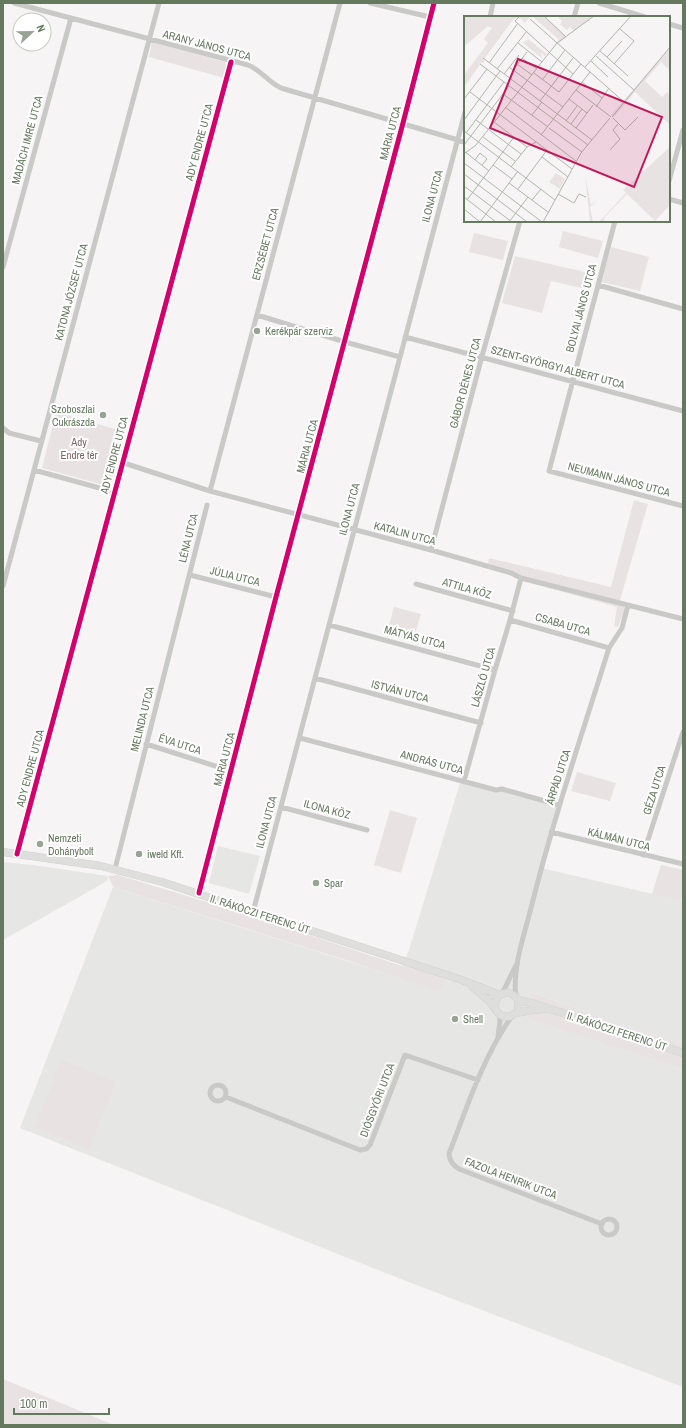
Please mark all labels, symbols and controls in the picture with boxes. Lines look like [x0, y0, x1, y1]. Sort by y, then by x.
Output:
north arrow [12, 12, 52, 52]
inset map [464, 16, 670, 222]
text: N [34, 23, 49, 34]
street label: ARANY JÁNOS UTCA [160, 26, 253, 64]
street label: MADÁCH IMRE UTCA [8, 93, 46, 186]
street label: ADY ENDRE UTCA [182, 101, 216, 183]
street label: MÁRIA UTCA [376, 104, 404, 161]
street label: ILONA UTCA [418, 167, 446, 224]
street label: ERZSÉBET UTCA [249, 205, 282, 282]
street label: KATONA JÓZSEF UTCA [51, 241, 91, 342]
street label: BOLYAI JÁNOS UTCA [562, 261, 600, 354]
place label: Kerékpár szerviz [265, 324, 333, 338]
marker: Kerékpár szerviz [252, 326, 262, 336]
street label: GÁBOR DÉNES UTCA [446, 335, 484, 430]
street label: SZENT-GYÖRGYI ALBERT UTCA [490, 342, 627, 392]
place label: Szoboszlai Cukrászda [51, 402, 95, 429]
marker: Szoboszlai Cukrászda [98, 410, 108, 420]
street label: ADY ENDRE UTCA [97, 414, 131, 496]
street label: MÁRIA UTCA [293, 417, 321, 474]
park label: Ady Endre tér [60, 435, 98, 462]
street label: NEUMANN JÁNOS UTCA [566, 459, 673, 500]
street label: ILONA UTCA [335, 480, 363, 537]
street label: LÉNA UTCA [175, 511, 201, 564]
street label: KATALIN UTCA [373, 518, 438, 548]
street label: JÚLIA UTCA [208, 563, 262, 589]
street label: ATTILA KÖZ [440, 574, 494, 602]
street label: CSABA UTCA [534, 609, 593, 639]
street label: MÁTYÁS UTCA [383, 622, 448, 652]
street label: LÁSZLÓ UTCA [468, 644, 498, 709]
street label: ISTVÁN UTCA [370, 677, 431, 706]
street label: MELINDA UTCA [127, 684, 157, 753]
street label: ADY ENDRE UTCA [13, 727, 47, 809]
street label: MÁRIA UTCA [210, 730, 238, 787]
street label: ÉVA UTCA [157, 731, 204, 758]
street label: ANDRÁS UTCA [398, 747, 466, 777]
street label: ÁRPÁD UTCA [542, 747, 574, 807]
street label: GÉZA UTCA [639, 763, 669, 816]
street label: ILONA UTCA [252, 793, 280, 850]
street label: ILONA KÖZ [302, 796, 352, 822]
street label: KÁLMÁN UTCA [586, 824, 653, 854]
place label: Nemzeti Dohánybolt [48, 831, 94, 858]
marker: Nemzeti Dohánybolt [35, 839, 45, 849]
place label: iweld Kft. [147, 847, 184, 861]
marker: iweld Kft. [134, 849, 144, 859]
place label: Spar [324, 876, 343, 890]
marker: Spar [311, 878, 321, 888]
street label: II. RÁKÓCZI FERENC ÚT [208, 891, 312, 937]
street label: II. RÁKÓCZI FERENC ÚT [565, 1008, 669, 1054]
place label: Shell [463, 1012, 483, 1026]
marker: Shell [450, 1014, 460, 1024]
street label: DIÓSGYŐRI UTCA [356, 1060, 398, 1139]
street label: FAZOLA HENRIK UTCA [463, 1154, 560, 1202]
scale bar [14, 1390, 109, 1416]
text: 100 m [20, 1396, 47, 1412]

